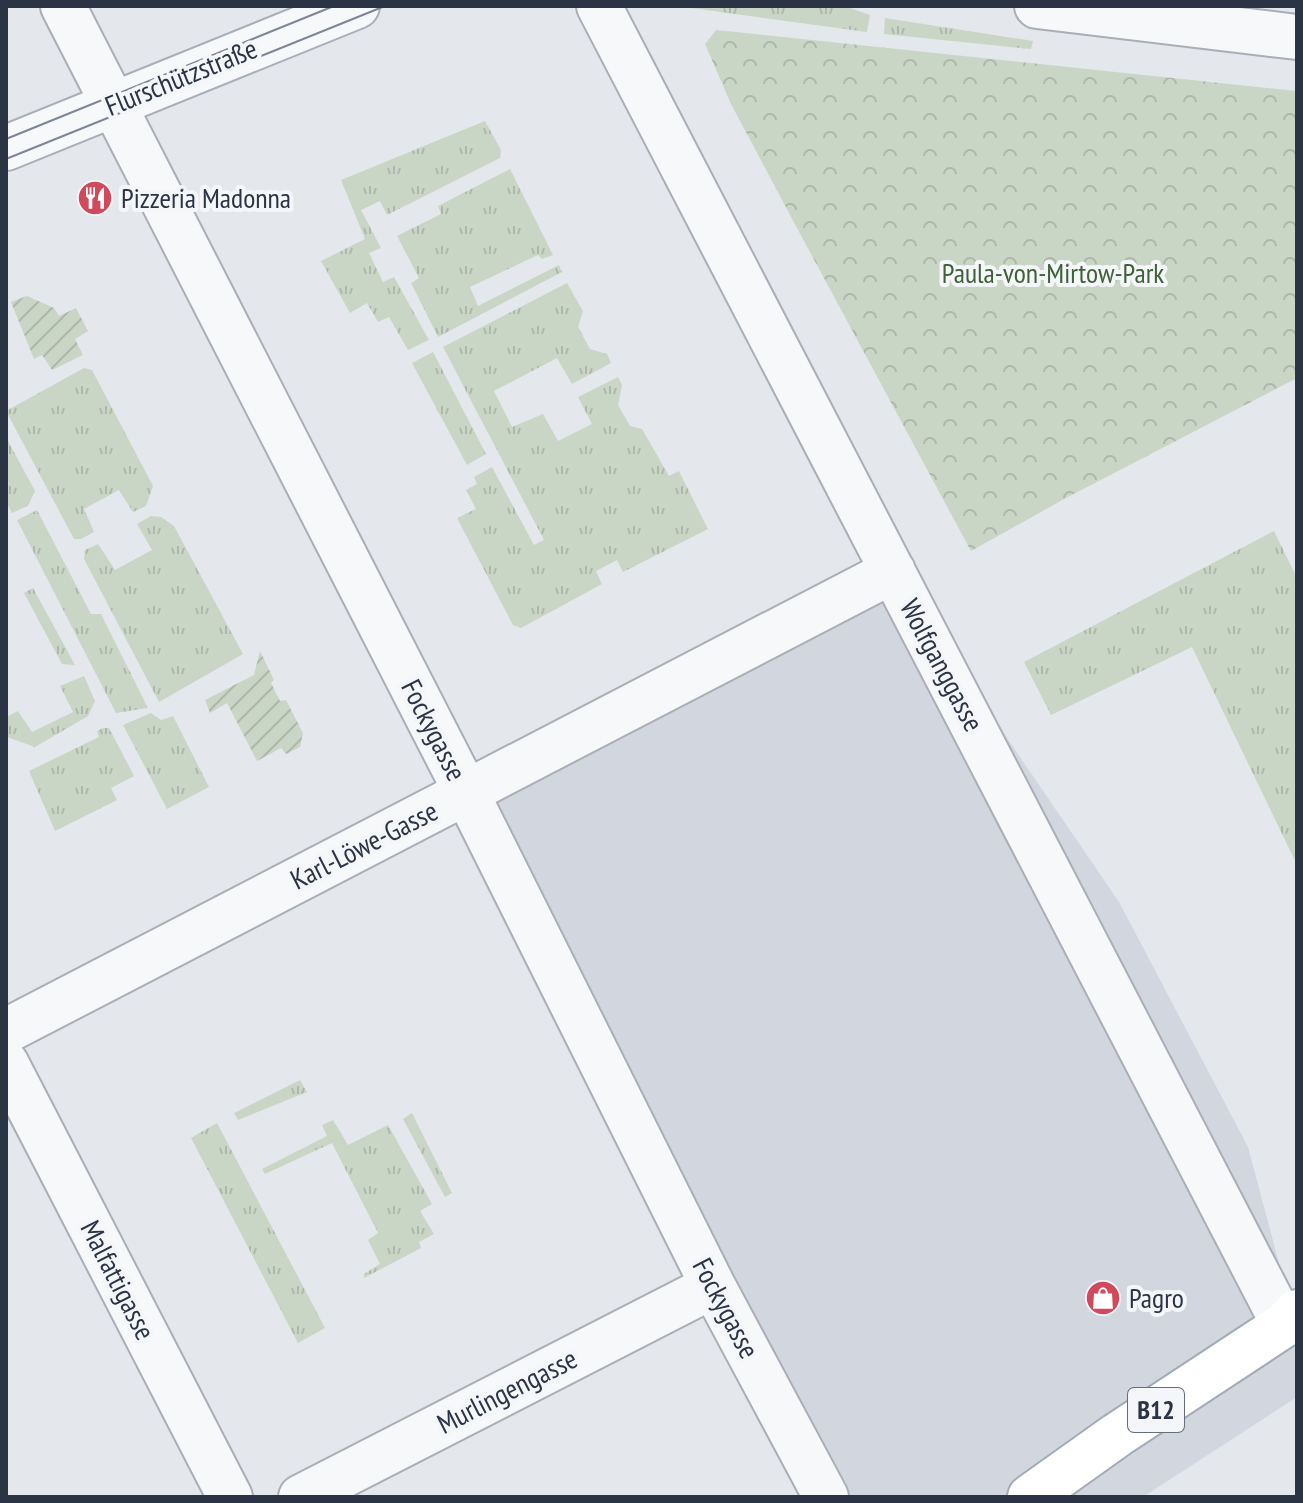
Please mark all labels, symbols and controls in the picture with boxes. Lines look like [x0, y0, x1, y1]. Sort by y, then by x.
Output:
street label: Flurschützstraße [99, 29, 262, 124]
restaurant icon: Pizzeria Madonna [76, 179, 114, 217]
place label: Pizzeria Madonna [121, 179, 291, 216]
park label: Paula-von-Mirtow-Park [942, 254, 1164, 291]
street label: Wolfganggasse [892, 592, 993, 737]
street label: Fockygasse [393, 673, 476, 787]
street label: Karl-Löwe-Gasse [284, 792, 444, 897]
street label: Malfattigasse [73, 1214, 164, 1346]
street label: Fockygasse [685, 1251, 768, 1364]
shop icon: Pagro [1084, 1279, 1122, 1317]
place label: Pagro [1129, 1279, 1184, 1316]
street label: Murlingengasse [431, 1340, 583, 1442]
road number: B12 [1128, 1388, 1184, 1432]

